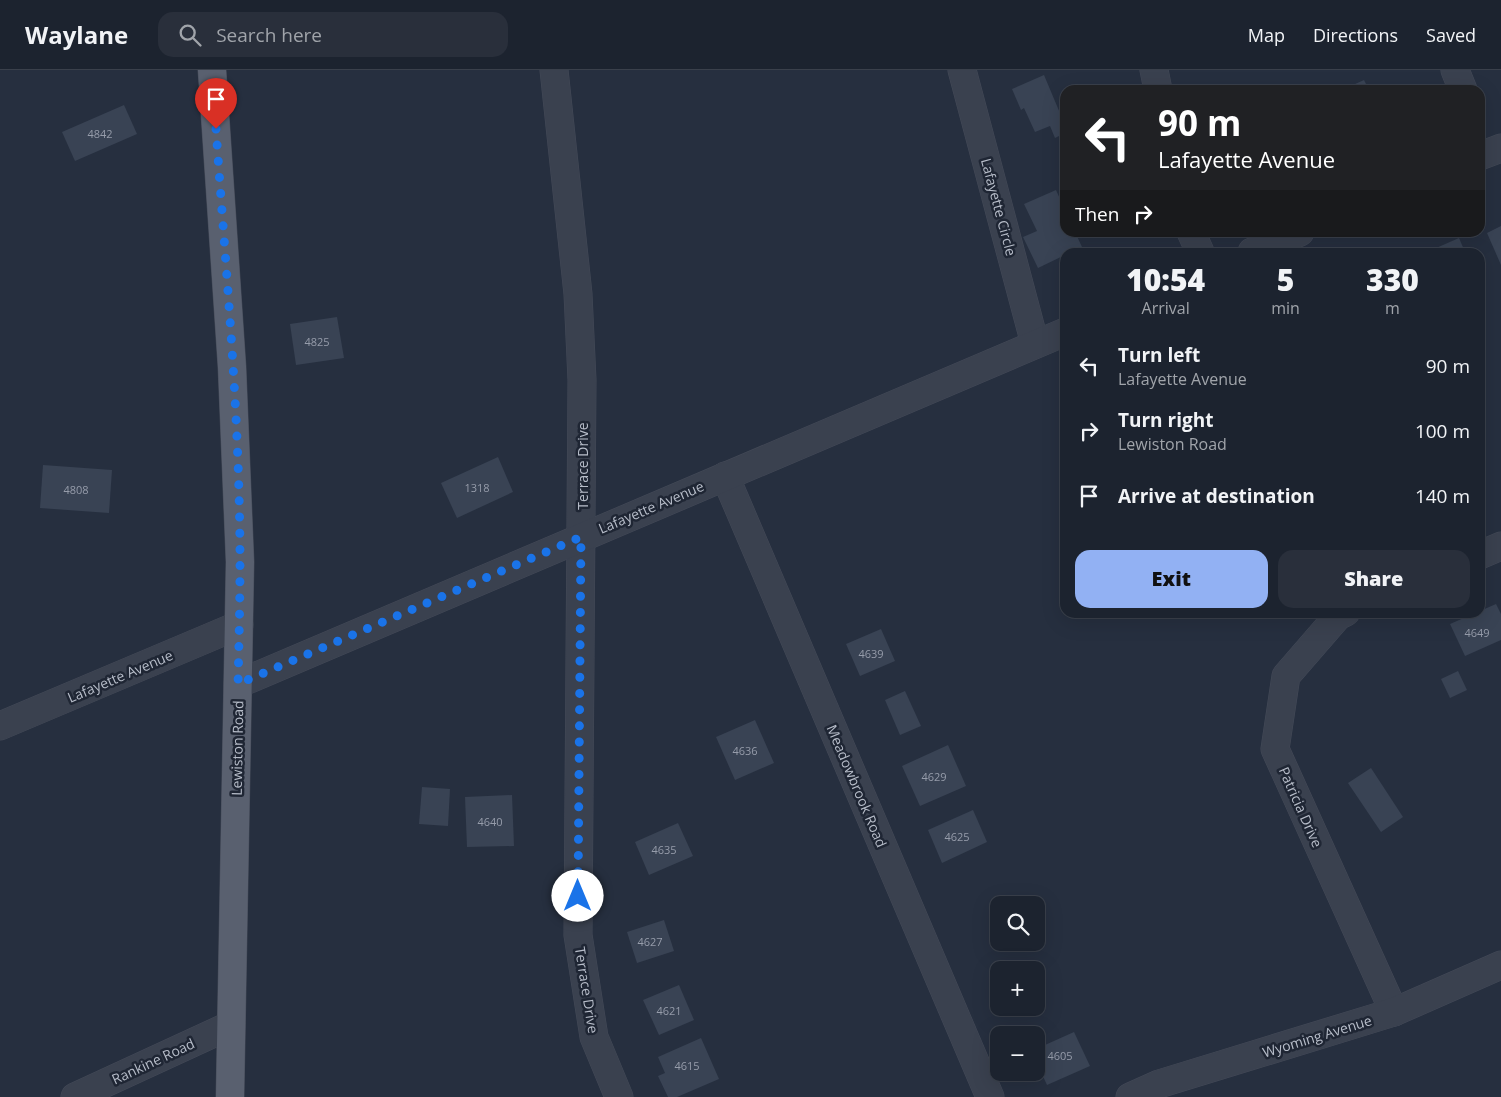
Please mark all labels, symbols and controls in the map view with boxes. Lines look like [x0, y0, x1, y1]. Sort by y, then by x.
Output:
search box [158, 12, 508, 57]
text: Waylane [25, 18, 128, 51]
icon: search [176, 21, 204, 49]
text: Search here [216, 22, 322, 48]
text: Map [1248, 23, 1285, 47]
text: Directions [1313, 23, 1398, 47]
text: Saved [1426, 23, 1476, 47]
pin [195, 78, 237, 129]
icon: arrive [202, 85, 230, 113]
text: 90 m [1158, 99, 1241, 146]
icon: left [1075, 105, 1140, 170]
house number: 4842 [87, 126, 113, 141]
text: Lafayette Avenue [1158, 144, 1335, 174]
street label: Lafayette Circle [977, 156, 1021, 258]
icon: right [1129, 200, 1157, 228]
text: Then [1075, 201, 1119, 227]
text: 10:54 [1126, 259, 1205, 300]
text: 5 [1277, 259, 1294, 300]
text: 330 [1366, 259, 1419, 300]
text: Arrival [1142, 297, 1190, 319]
text: min [1271, 297, 1300, 319]
text: m [1385, 297, 1400, 319]
house number: 4825 [304, 334, 330, 349]
text: Turn left [1118, 342, 1200, 368]
icon: left [1075, 352, 1103, 380]
text: 90 m [1426, 353, 1470, 379]
text: Lafayette Avenue [1118, 368, 1247, 390]
text: Turn right [1118, 407, 1213, 433]
icon: right [1075, 417, 1103, 445]
text: 100 m [1415, 418, 1470, 444]
street label: Terrace Drive [573, 422, 592, 510]
text: Lewiston Road [1118, 433, 1227, 455]
street label: Lafayette Avenue [595, 476, 707, 538]
house number: 1318 [464, 480, 490, 495]
house number: 4808 [63, 482, 89, 497]
icon: arrive [1075, 482, 1103, 510]
text: Arrive at destination [1118, 483, 1315, 509]
text: 140 m [1415, 483, 1470, 509]
button: Exit [1075, 550, 1268, 608]
button: Share [1278, 550, 1470, 608]
house number: 4649 [1464, 625, 1490, 640]
street label: Lafayette Avenue [64, 645, 176, 707]
house number: 4639 [858, 646, 884, 661]
street label: Lewiston Road [227, 700, 247, 796]
street label: Meadowbrook Road [823, 722, 891, 850]
house number: 4636 [732, 743, 758, 758]
street label: Patricia Drive [1275, 764, 1327, 850]
house number: 4629 [921, 769, 947, 784]
house number: 4640 [477, 814, 503, 829]
house number: 4625 [944, 829, 970, 844]
house number: 4635 [651, 842, 677, 857]
position arrow [551, 869, 603, 921]
map controls [990, 896, 1045, 1081]
button: search [990, 896, 1045, 951]
house number: 4627 [637, 934, 663, 949]
street label: Terrace Drive [571, 945, 603, 1035]
button: + [990, 961, 1045, 1016]
house number: 4621 [656, 1003, 682, 1018]
street label: Wyoming Avenue [1260, 1010, 1374, 1062]
button: − [990, 1026, 1045, 1081]
street label: Rankine Road [108, 1034, 198, 1088]
house number: 4605 [1047, 1048, 1073, 1063]
house number: 4615 [674, 1058, 700, 1073]

